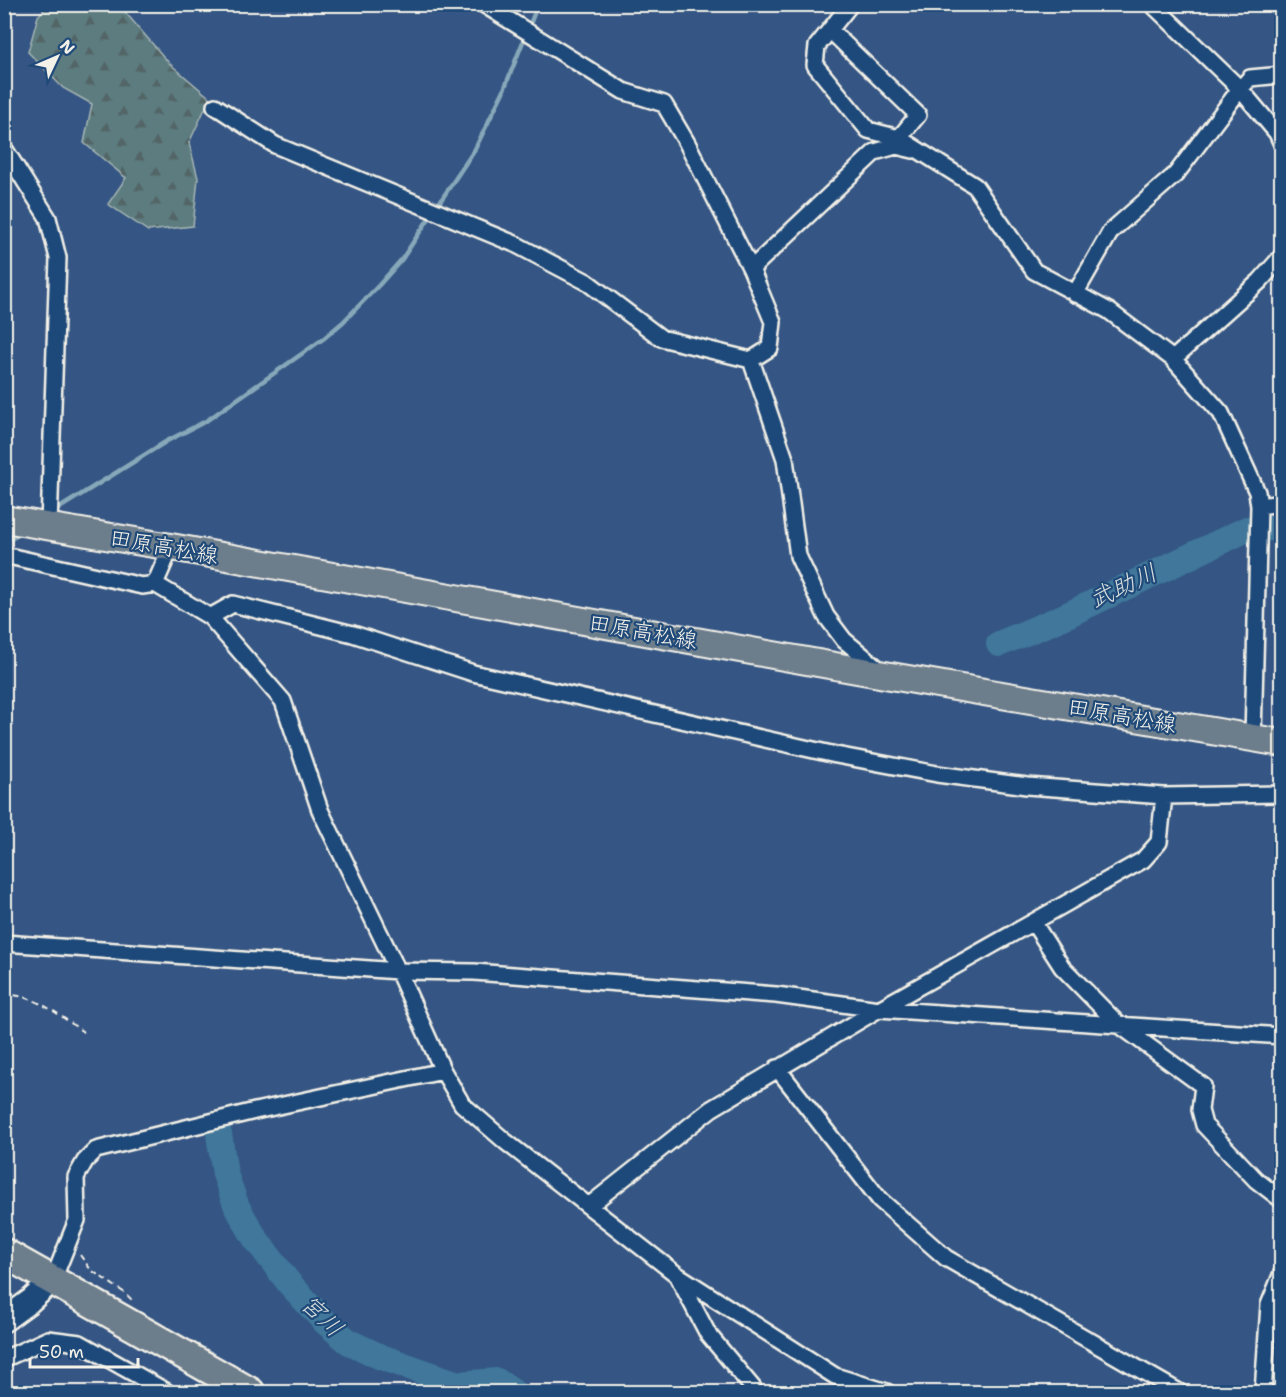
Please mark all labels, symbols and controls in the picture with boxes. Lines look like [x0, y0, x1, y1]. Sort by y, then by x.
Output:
north arrow [27, 27, 87, 87]
text: N [55, 35, 79, 59]
street label: 田原高松線 [107, 523, 221, 570]
water label: 武助川 [1084, 556, 1162, 616]
street label: 田原高松線 [586, 608, 700, 655]
street label: 田原高松線 [1065, 692, 1179, 739]
water label: 宮川 [294, 1288, 350, 1344]
scale bar [30, 1331, 138, 1369]
text: 50 m [39, 1340, 84, 1364]

